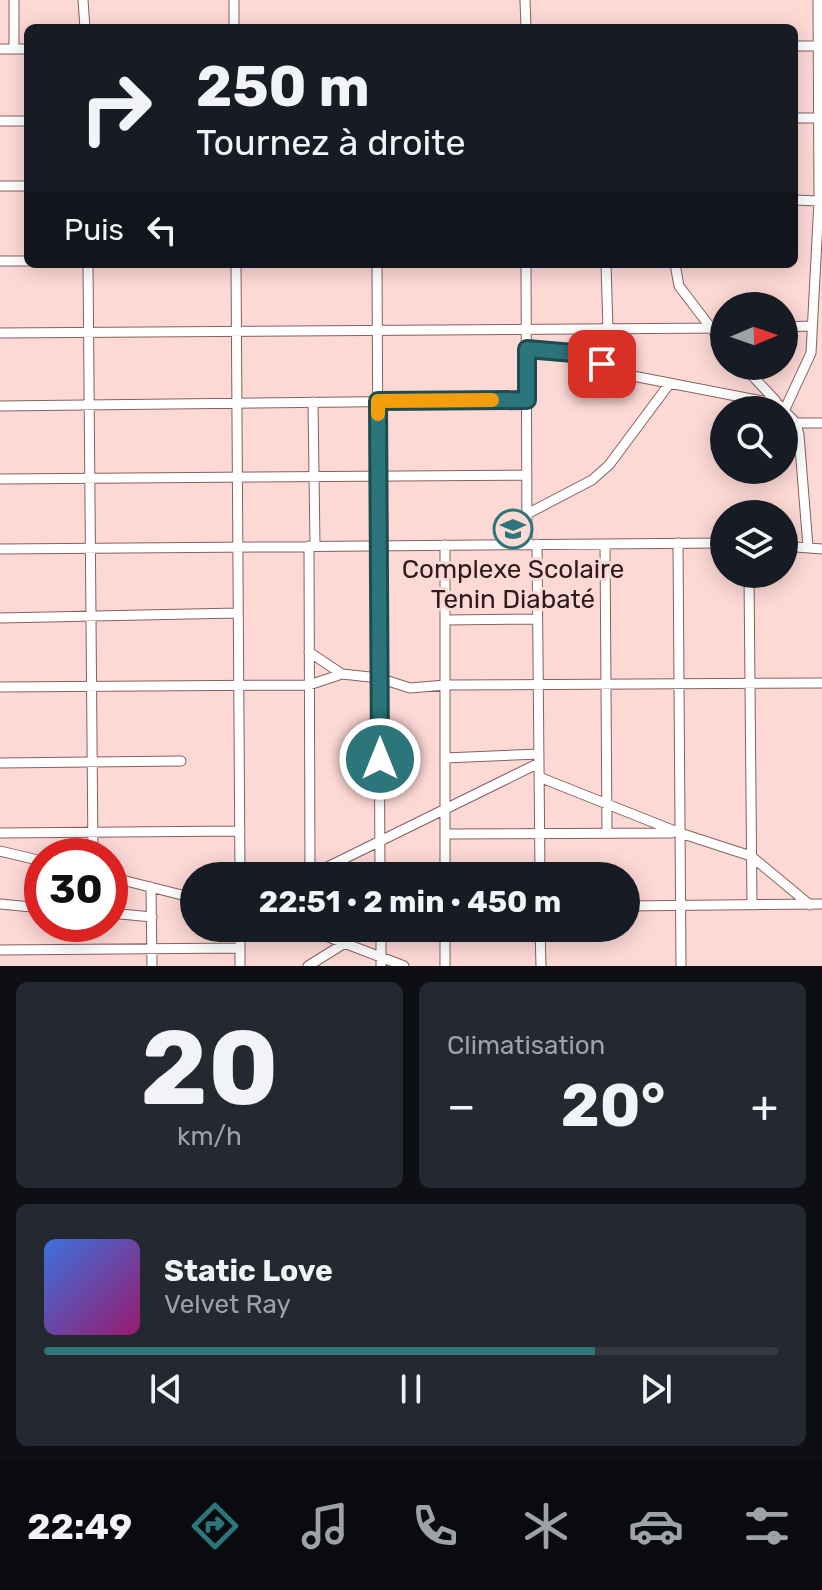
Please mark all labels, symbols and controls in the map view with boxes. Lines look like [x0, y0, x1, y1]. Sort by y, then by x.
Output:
text: 250 m [196, 54, 370, 120]
icon: right [64, 56, 168, 160]
text: Tournez à droite [196, 121, 466, 164]
icon: left [140, 208, 184, 252]
text: Puis [64, 212, 124, 248]
north arrow [710, 292, 798, 380]
map controls [710, 292, 798, 588]
pin [568, 330, 636, 398]
icon: arrive [580, 342, 624, 386]
button: search [710, 396, 798, 484]
button: layers [710, 500, 798, 588]
school or university icon: Complexe Scolaire Tenin Diabaté [492, 508, 534, 550]
place label: Complexe Scolaire Tenin Diabaté [402, 554, 624, 615]
position arrow [338, 717, 422, 801]
speed limit sign: 30 [24, 838, 128, 942]
text: 22:51 · 2 min · 450 m [259, 884, 561, 920]
text: 20 [140, 1007, 279, 1130]
text: Climatisation [447, 1030, 605, 1061]
text: 20° [561, 1070, 665, 1141]
text: − [447, 1080, 476, 1132]
text: + [751, 1080, 778, 1132]
text: km/h [177, 1121, 242, 1152]
text: Static Love [164, 1253, 333, 1289]
text: Velvet Ray [164, 1289, 291, 1320]
icon: previous [144, 1367, 188, 1411]
icon: pause [389, 1367, 433, 1411]
icon: next [634, 1367, 678, 1411]
icon: directions [187, 1498, 243, 1554]
icon: music [297, 1498, 353, 1554]
icon: phone [407, 1498, 463, 1554]
icon: climate [518, 1498, 574, 1554]
icon: car [628, 1498, 684, 1554]
icon: filters [739, 1498, 795, 1554]
text: 22:49 [27, 1505, 132, 1548]

